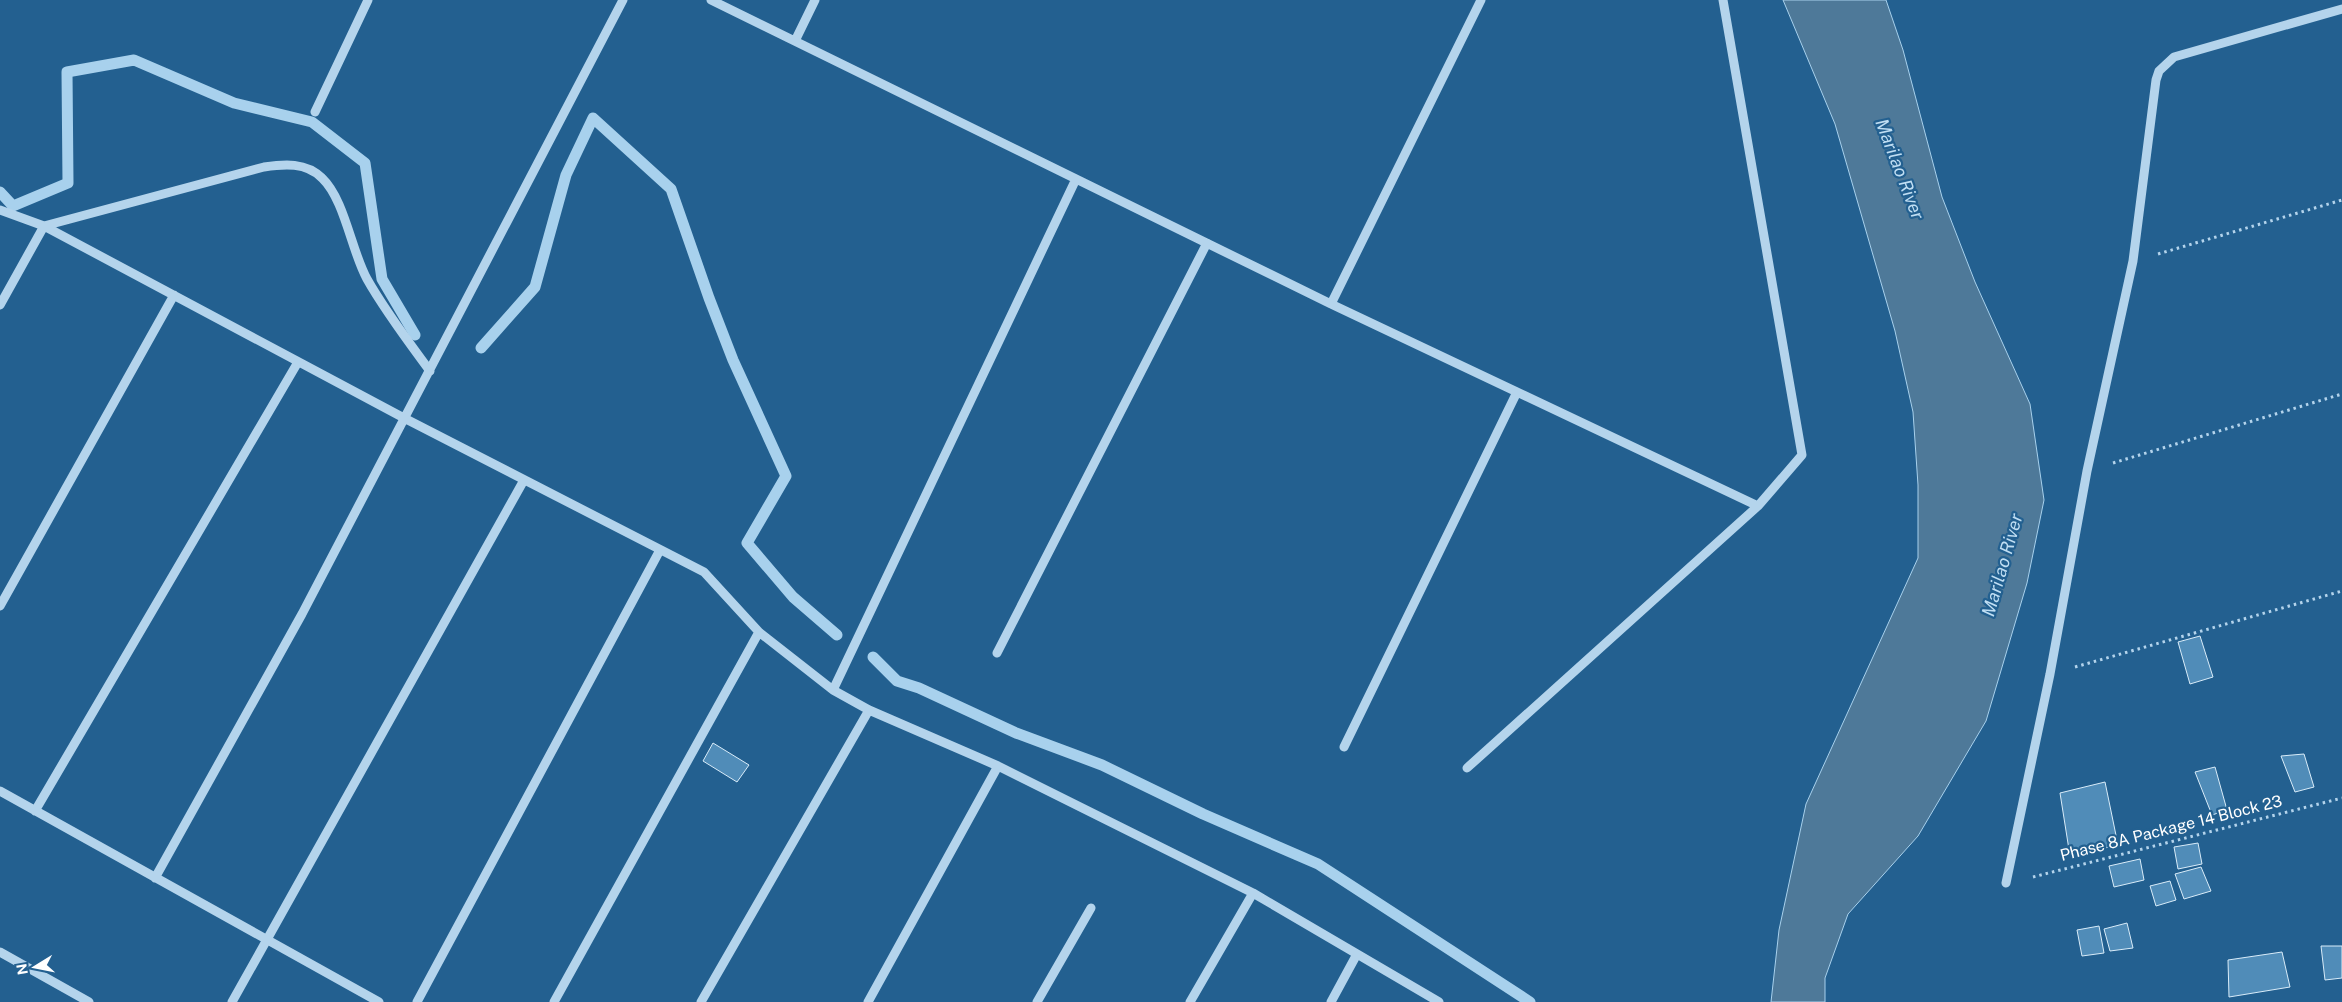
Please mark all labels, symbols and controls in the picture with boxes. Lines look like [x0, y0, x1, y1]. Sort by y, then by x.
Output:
water label: Marilao River [1871, 116, 1929, 223]
water label: Marilao River [1977, 511, 2027, 619]
street label: Phase 8A Package 14 Block 23 [2058, 791, 2284, 865]
north arrow [10, 942, 60, 992]
text: N [13, 962, 31, 976]

